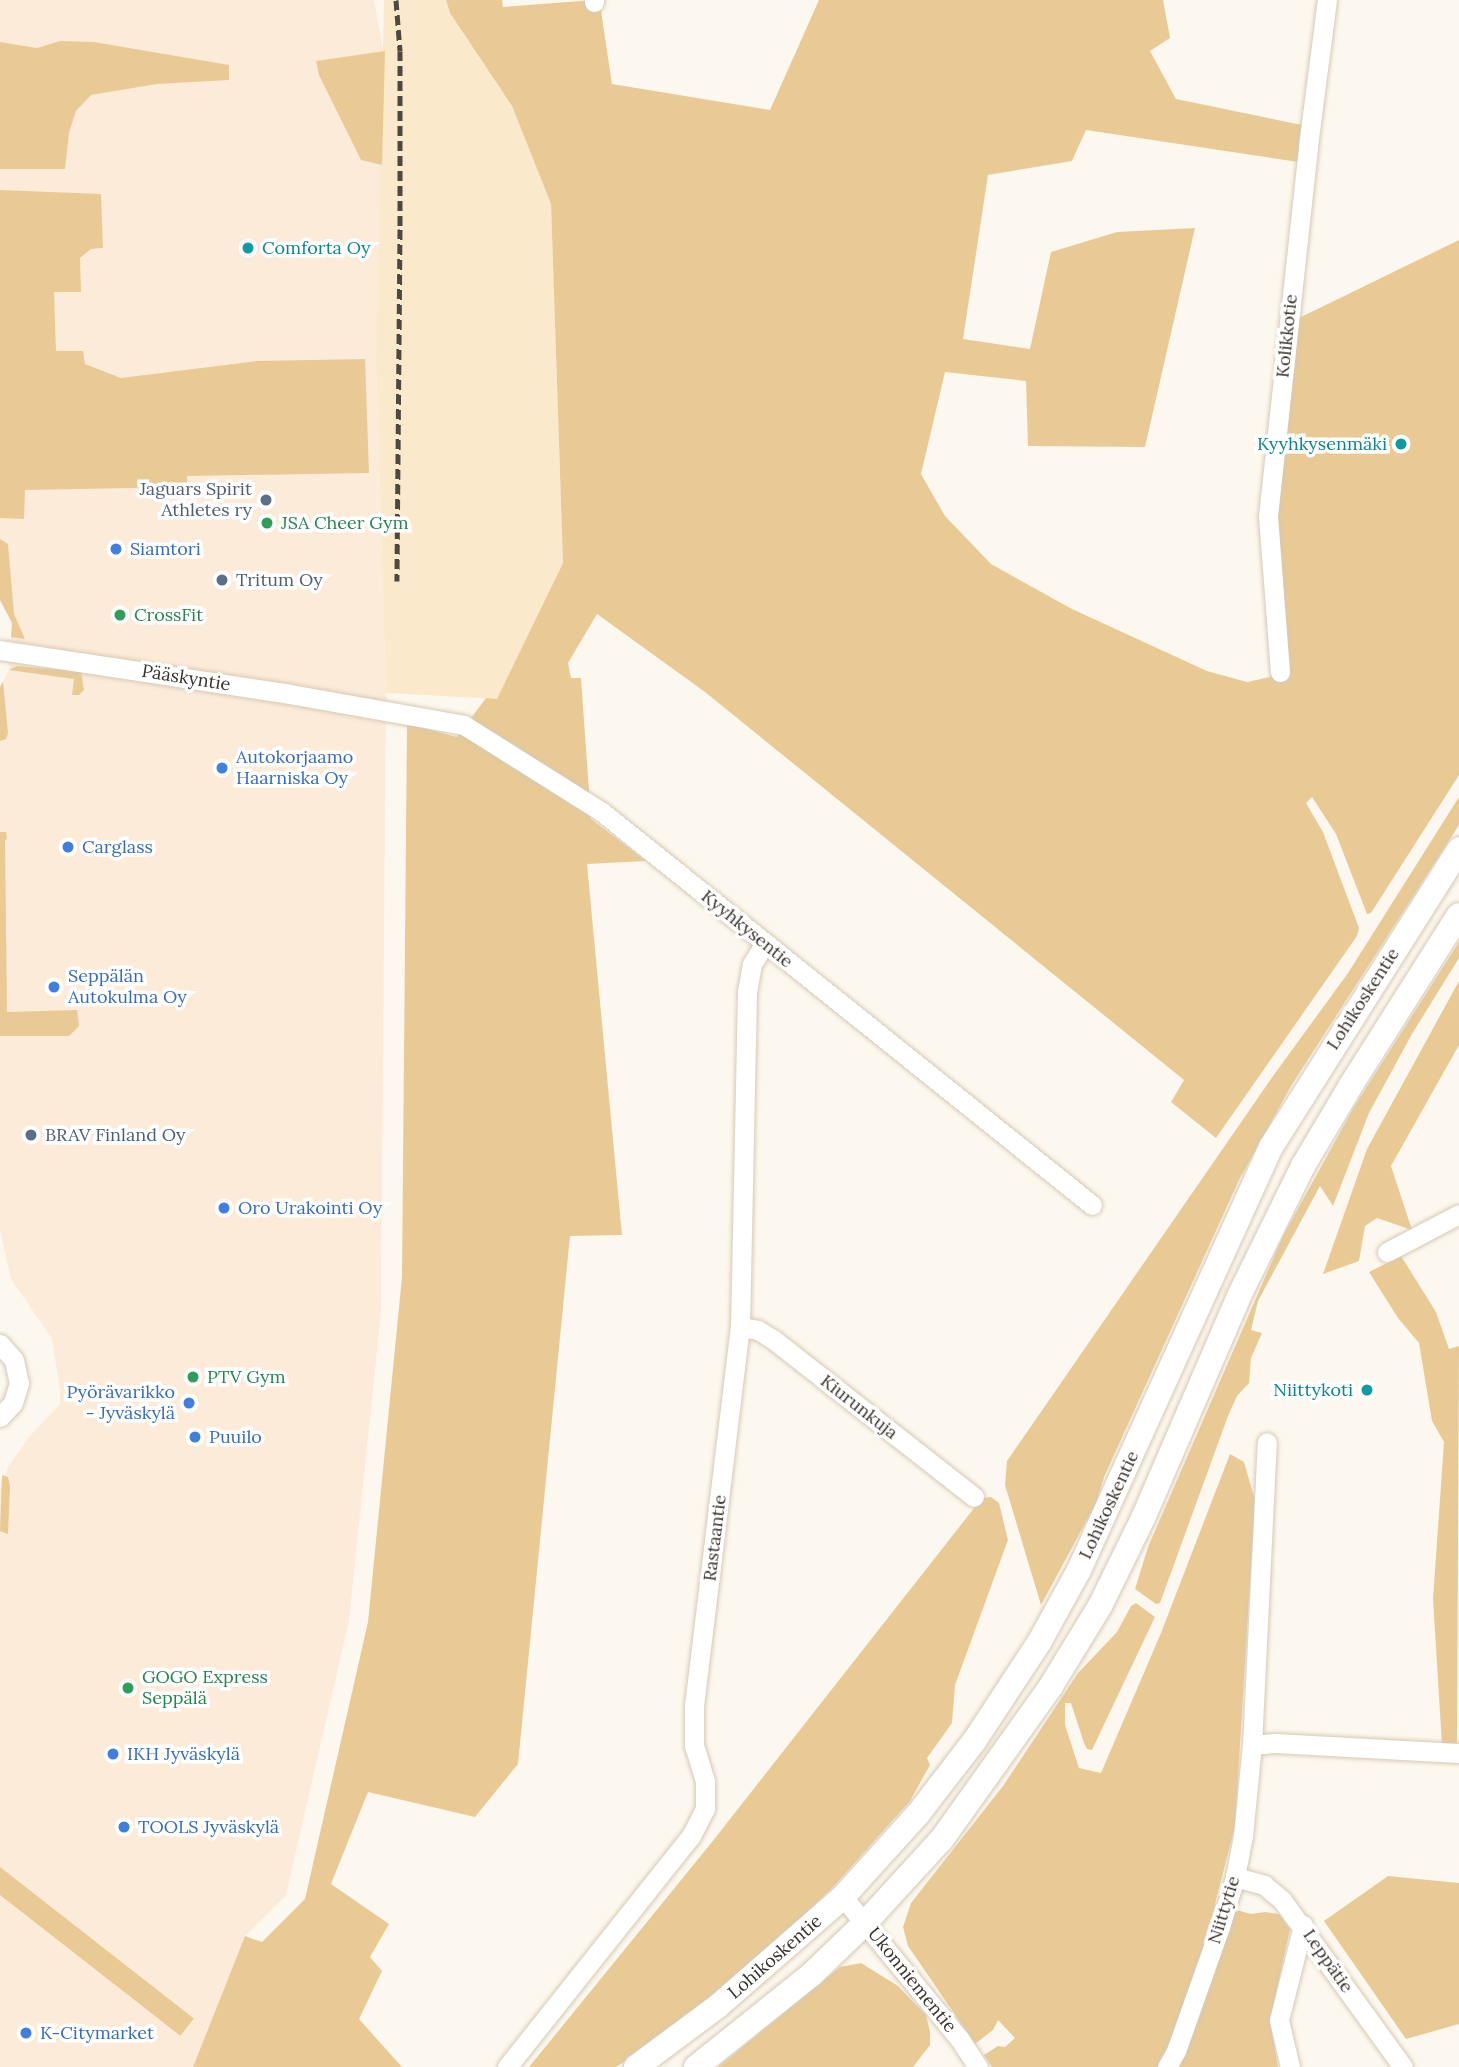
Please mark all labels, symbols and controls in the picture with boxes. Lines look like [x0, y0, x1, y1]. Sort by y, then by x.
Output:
place label: Comforta Oy [262, 237, 370, 259]
marker: Comforta Oy [240, 240, 256, 256]
street label: Kolikkotie [1272, 293, 1302, 379]
place label: Kyyhkysenmäki [1257, 433, 1387, 455]
marker: Kyyhkysenmäki [1393, 436, 1409, 452]
place label: Jaguars Spirit Athletes ry [139, 479, 252, 522]
marker: Jaguars Spirit Athletes ry [258, 492, 274, 508]
place label: JSA Cheer Gym [281, 512, 409, 534]
marker: JSA Cheer Gym [259, 515, 275, 531]
place label: Siamtori [130, 538, 201, 560]
marker: Siamtori [108, 541, 124, 557]
place label: Tritum Oy [236, 569, 323, 591]
marker: Tritum Oy [214, 572, 230, 588]
place label: CrossFit [134, 604, 203, 626]
marker: CrossFit [112, 607, 128, 623]
street label: Pääskyntie [140, 660, 232, 696]
place label: Autokorjaamo Haarniska Oy [236, 747, 353, 790]
marker: Autokorjaamo Haarniska Oy [214, 760, 230, 776]
place label: Carglass [82, 836, 153, 858]
marker: Carglass [60, 839, 76, 855]
street label: Kyyhkysentie [697, 885, 797, 973]
street label: Lohikoskentie [1322, 944, 1404, 1054]
place label: Seppälän Autokulma Oy [68, 966, 187, 1009]
marker: Seppälän Autokulma Oy [46, 979, 62, 995]
place label: BRAV Finland Oy [45, 1124, 185, 1146]
marker: BRAV Finland Oy [23, 1127, 39, 1143]
place label: Oro Urakointi Oy [238, 1197, 382, 1219]
marker: Oro Urakointi Oy [216, 1200, 232, 1216]
place label: PTV Gym [207, 1366, 286, 1388]
marker: PTV Gym [185, 1369, 201, 1385]
street label: Kiurunkuja [816, 1370, 902, 1444]
place label: Niittykoti [1273, 1379, 1353, 1401]
place label: Pyörävarikko - Jyväskylä [66, 1382, 175, 1424]
marker: Niittykoti [1359, 1382, 1375, 1398]
marker: Pyörävarikko - Jyväskylä [181, 1395, 197, 1411]
place label: Puuilo [209, 1426, 262, 1448]
marker: Puuilo [187, 1429, 203, 1445]
street label: Lohikoskentie [1074, 1447, 1144, 1563]
street label: Rastaantie [699, 1494, 731, 1582]
place label: GOGO Express Seppälä [142, 1667, 268, 1710]
marker: GOGO Express Seppälä [120, 1680, 136, 1696]
place label: IKH Jyväskylä [127, 1743, 240, 1765]
marker: IKH Jyväskylä [105, 1746, 121, 1762]
place label: TOOLS Jyväskylä [138, 1816, 279, 1838]
marker: TOOLS Jyväskylä [116, 1819, 132, 1835]
street label: Niittytie [1203, 1874, 1245, 1946]
street label: Lohikoskentie [724, 1910, 826, 2004]
street label: Ukonniementie [863, 1923, 961, 2037]
street label: Leppätie [1298, 1925, 1358, 1997]
place label: K-Citymarket [40, 2022, 154, 2044]
marker: K-Citymarket [18, 2025, 34, 2041]

